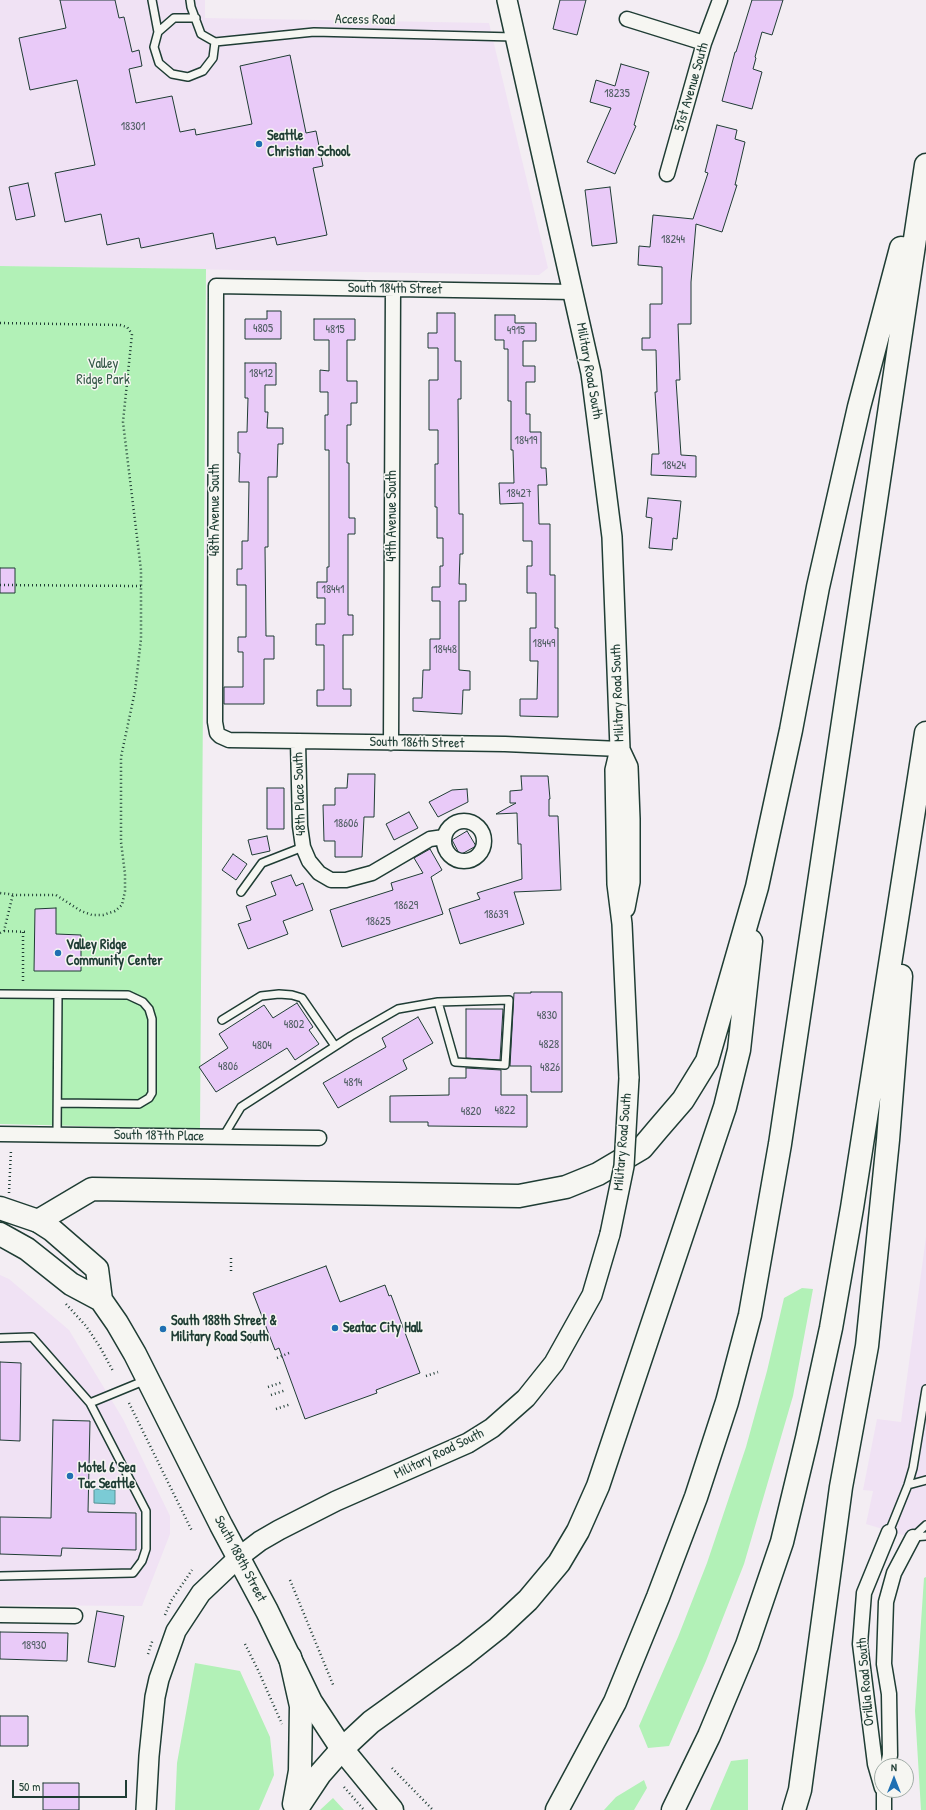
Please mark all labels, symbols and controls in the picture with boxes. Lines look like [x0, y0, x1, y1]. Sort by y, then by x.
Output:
street label: Access Road [335, 11, 395, 29]
street label: 51st Avenue South [671, 41, 713, 133]
house number: 18235 [604, 87, 630, 101]
house number: 18301 [121, 120, 145, 134]
place label: Seattle Christian School [267, 128, 350, 160]
marker: Seattle Christian School [254, 139, 264, 149]
house number: 18244 [661, 233, 685, 247]
street label: South 184th Street [348, 280, 442, 298]
street label: Military Road South [572, 321, 606, 421]
house number: 4805 [253, 322, 273, 336]
house number: 4815 [325, 323, 345, 337]
house number: 4915 [507, 324, 525, 338]
park label: Valley Ridge Park [76, 356, 130, 388]
house number: 18412 [249, 367, 273, 381]
house number: 18419 [515, 434, 537, 448]
house number: 18424 [662, 459, 686, 473]
street label: 48th Avenue South [207, 464, 223, 556]
street label: 49th Avenue South [384, 470, 400, 562]
house number: 18427 [506, 487, 532, 501]
house number: 18441 [322, 583, 344, 597]
house number: 18449 [533, 637, 555, 651]
house number: 18448 [433, 643, 457, 657]
street label: Military Road South [608, 644, 628, 742]
street label: South 186th Street [369, 734, 465, 752]
street label: 48th Place South [290, 752, 310, 836]
house number: 18606 [334, 817, 358, 831]
house number: 18629 [394, 899, 418, 913]
house number: 18639 [484, 908, 508, 922]
house number: 18625 [365, 915, 391, 929]
place label: Valley Ridge Community Center [66, 937, 163, 970]
marker: Valley Ridge Community Center [53, 948, 63, 958]
house number: 4830 [537, 1009, 557, 1023]
house number: 4802 [284, 1018, 304, 1032]
house number: 4828 [539, 1038, 559, 1052]
house number: 4804 [252, 1039, 272, 1053]
house number: 4806 [218, 1060, 238, 1074]
house number: 4826 [540, 1061, 560, 1075]
house number: 4814 [344, 1076, 362, 1090]
street label: Military Road South [610, 1093, 636, 1191]
house number: 4822 [495, 1104, 515, 1118]
house number: 4820 [461, 1105, 481, 1119]
street label: South 187th Place [114, 1127, 204, 1145]
place label: South 188th Street & Military Road South [171, 1313, 277, 1346]
place label: Seatac City Hall [343, 1320, 422, 1336]
marker: Seatac City Hall [330, 1323, 340, 1333]
marker: South 188th Street & Military Road South [158, 1324, 168, 1334]
street label: Military Road South [391, 1425, 487, 1483]
place label: Motel 6 Sea Tac Seattle [78, 1460, 136, 1492]
marker: Motel 6 Sea Tac Seattle [65, 1471, 75, 1481]
street label: South 188th Street [210, 1513, 270, 1605]
street label: Orillia Road South [854, 1637, 878, 1727]
house number: 18930 [22, 1639, 46, 1653]
north arrow [874, 1758, 914, 1798]
text: N [891, 1760, 897, 1774]
scale bar [14, 1772, 129, 1798]
text: 50 m [19, 1778, 40, 1795]

